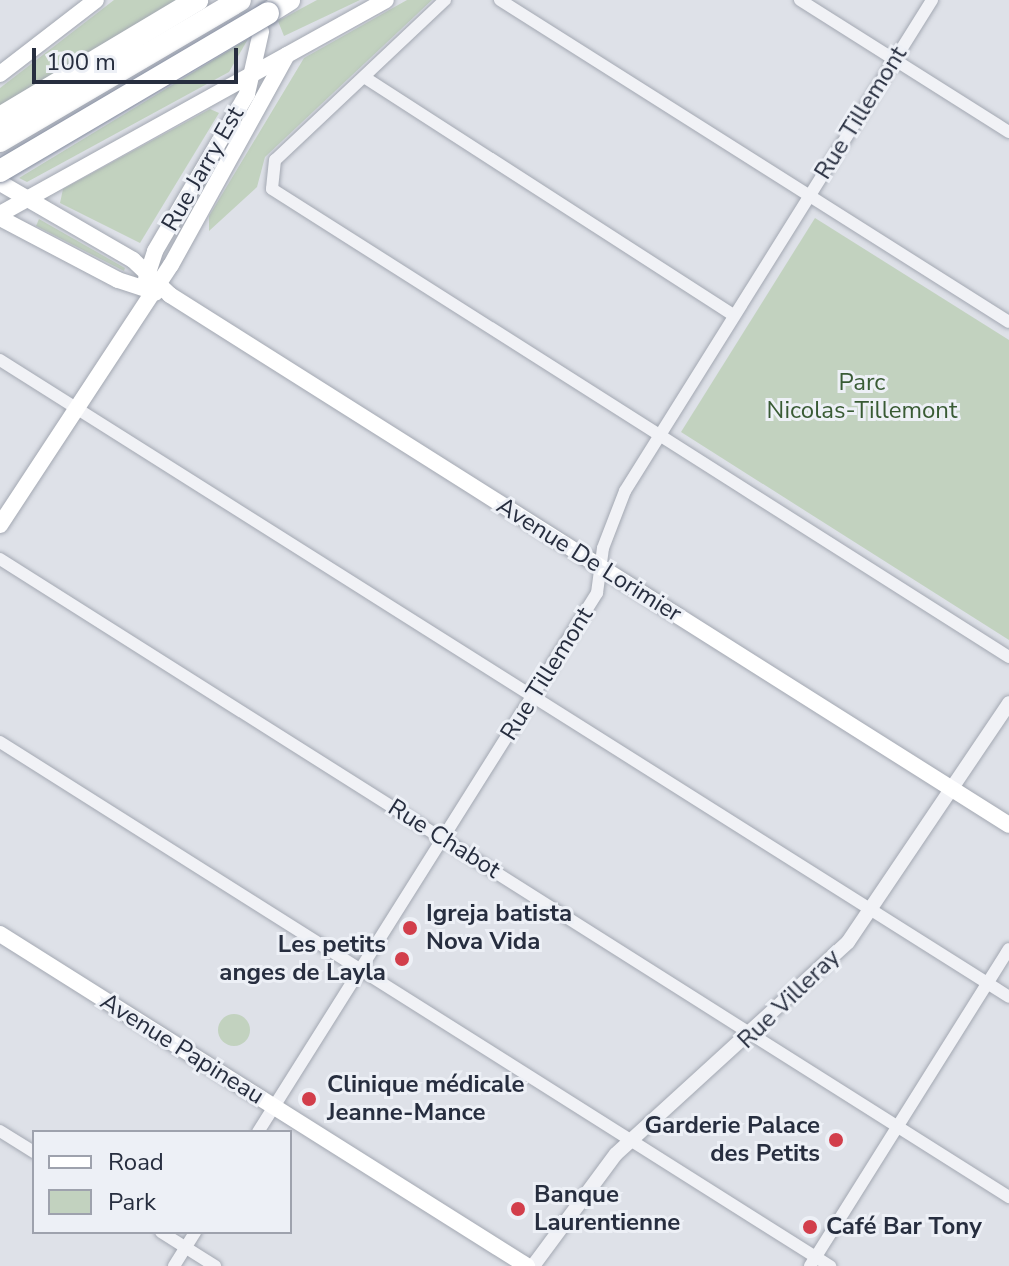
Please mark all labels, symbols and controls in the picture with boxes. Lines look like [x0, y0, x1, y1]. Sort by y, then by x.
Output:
scale bar [36, 32, 242, 82]
street label: Rue Tillemont [809, 41, 913, 185]
text: 100 m [46, 46, 116, 78]
street label: Rue Jarry Est [156, 102, 250, 236]
park label: Parc Nicolas-Tillemont [767, 369, 957, 425]
street label: Avenue De Lorimier [491, 491, 687, 629]
street label: Rue Tillemont [495, 602, 599, 746]
street label: Rue Chabot [383, 793, 505, 885]
place label: Igreja batista Nova Vida [426, 900, 572, 956]
marker: Igreja batista Nova Vida [401, 919, 419, 937]
place label: Les petits anges de Layla [219, 931, 386, 987]
street label: Rue Villeray [732, 943, 846, 1055]
marker: Les petits anges de Layla [393, 950, 411, 968]
street label: Avenue Papineau [95, 987, 269, 1111]
place label: Clinique médicale Jeanne-Mance [327, 1071, 525, 1127]
marker: Clinique médicale Jeanne-Mance [298, 1088, 320, 1110]
place label: Garderie Palace des Petits [644, 1112, 820, 1168]
legend [32, 1130, 292, 1234]
marker: Garderie Palace des Petits [827, 1131, 845, 1149]
text: Road [108, 1146, 164, 1178]
place label: Banque Laurentienne [534, 1181, 680, 1237]
text: Park [108, 1186, 156, 1218]
marker: Banque Laurentienne [509, 1200, 527, 1218]
place label: Café Bar Tony [826, 1213, 982, 1241]
marker: Café Bar Tony [801, 1218, 819, 1236]

